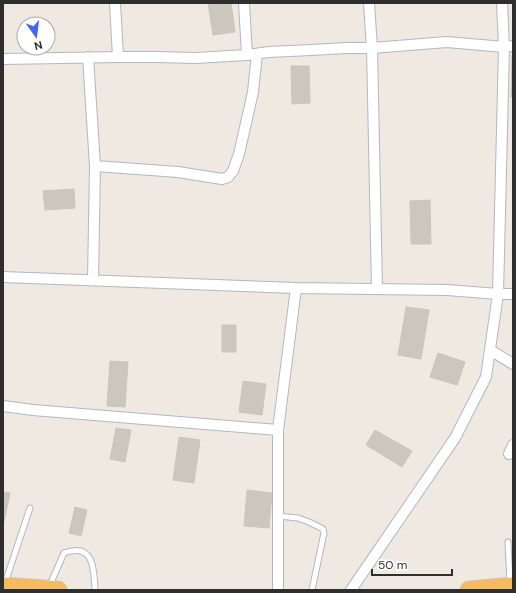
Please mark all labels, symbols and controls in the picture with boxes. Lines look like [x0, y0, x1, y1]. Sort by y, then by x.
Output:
north arrow [16, 16, 56, 56]
text: N [33, 38, 44, 53]
scale bar [372, 551, 452, 577]
text: 50 m [378, 557, 407, 573]

